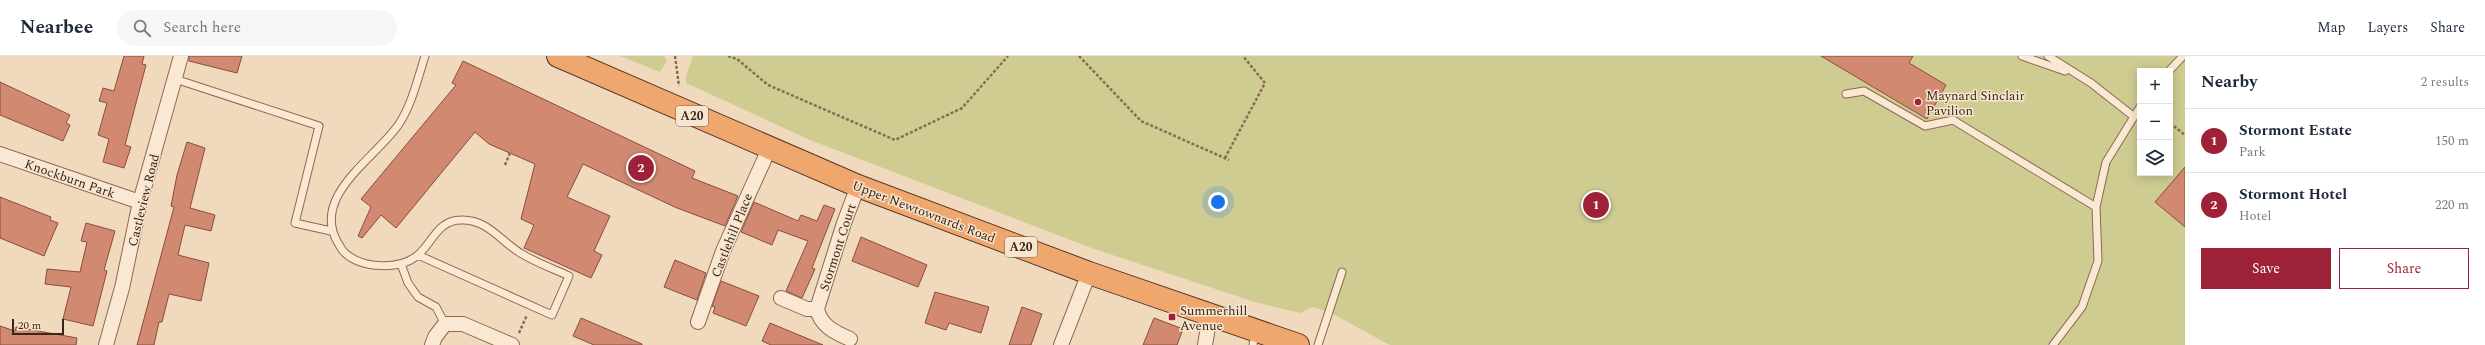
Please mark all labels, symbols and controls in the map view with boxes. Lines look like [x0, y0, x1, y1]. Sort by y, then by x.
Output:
search box [117, 10, 397, 46]
text: Nearbee [20, 13, 93, 42]
text: Search here [163, 16, 241, 39]
icon: search [131, 17, 153, 39]
text: Map [2317, 17, 2346, 38]
text: Layers [2368, 17, 2408, 38]
text: Share [2430, 17, 2465, 38]
map controls [2137, 68, 2173, 176]
button: + [2137, 68, 2173, 104]
text: Nearby [2201, 69, 2257, 95]
text: 2 results [2421, 72, 2469, 92]
place label: Maynard Sinclair Pavilion [1926, 86, 2025, 121]
marker: Maynard Sinclair Pavilion [1913, 97, 1923, 107]
button: − [2137, 104, 2173, 140]
road number: A20 [676, 106, 708, 126]
text: Stormont Estate [2239, 119, 2352, 142]
text: 1 [2210, 131, 2218, 151]
text: 150 m [2435, 131, 2469, 151]
button: layers [2137, 140, 2173, 176]
text: Park [2239, 142, 2266, 162]
street label: Castleview Road [123, 152, 165, 249]
pin: 2 [628, 153, 654, 183]
street label: Knockburn Park [22, 154, 118, 204]
street label: Upper Newtownards Road [849, 175, 998, 249]
text: Stormont Hotel [2239, 183, 2347, 206]
street label: Castlehill Place [706, 190, 758, 281]
pin: 1 [1583, 190, 1609, 220]
your location [1208, 192, 1228, 212]
text: 2 [2210, 195, 2218, 215]
text: 220 m [2435, 195, 2469, 215]
street label: Stormont Court [814, 201, 862, 294]
text: Hotel [2239, 206, 2271, 226]
road number: A20 [1005, 237, 1037, 257]
button: Save [2201, 248, 2331, 289]
button: Share [2339, 248, 2469, 289]
place label: Summerhill Avenue [1180, 301, 1247, 336]
marker: Summerhill Avenue [1167, 312, 1177, 322]
scale bar [12, 317, 64, 336]
text: 20 m [18, 317, 41, 334]

